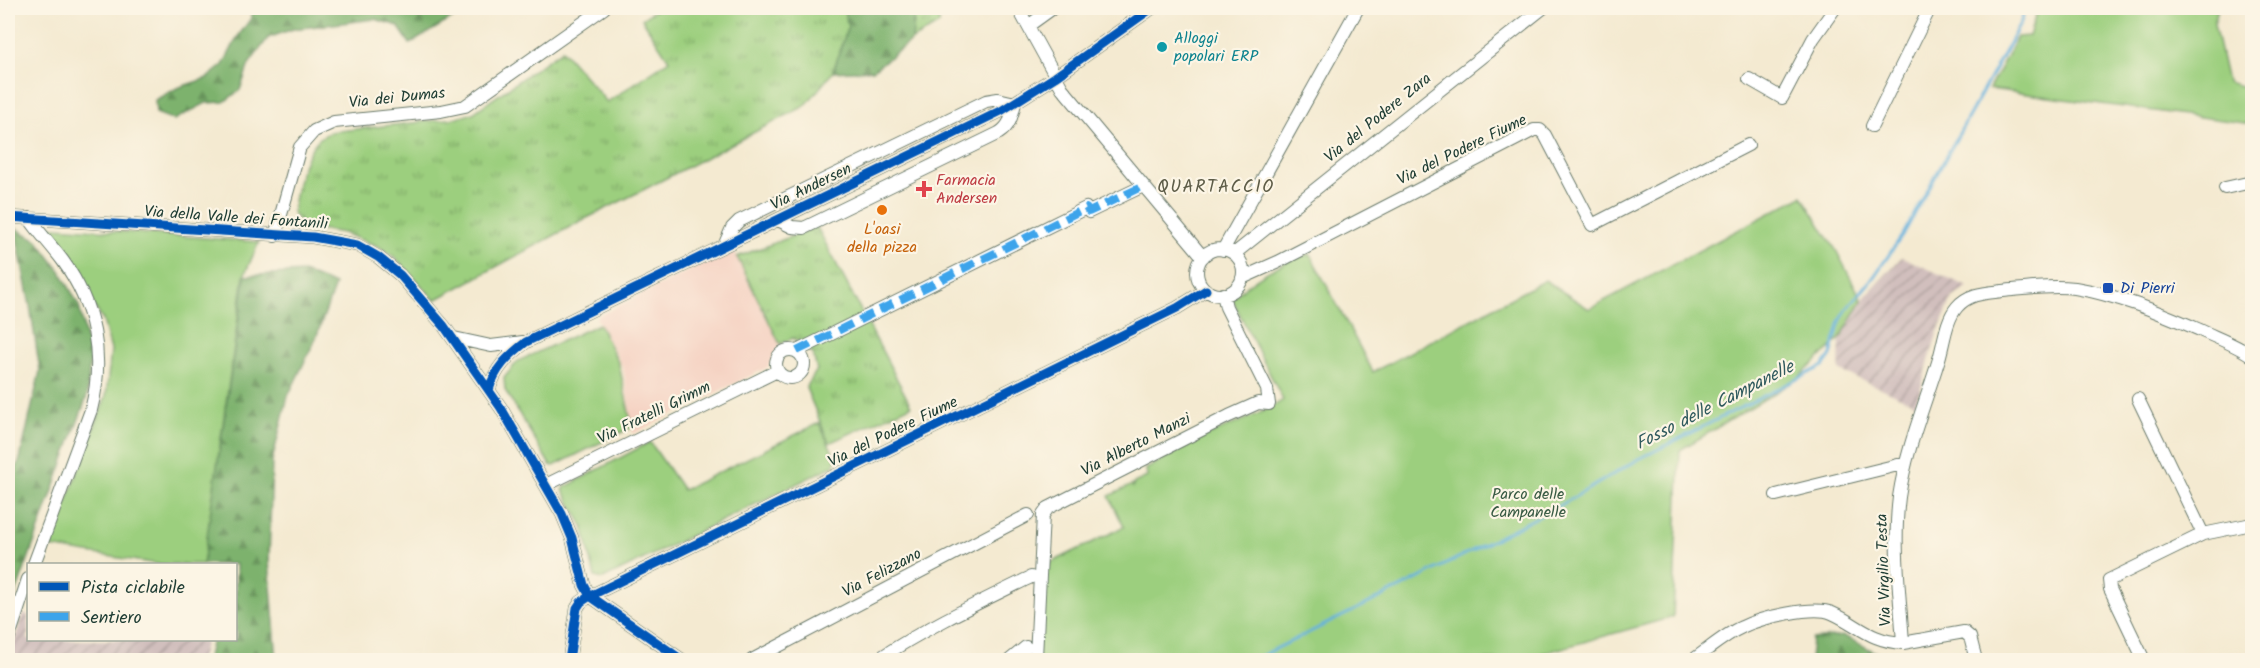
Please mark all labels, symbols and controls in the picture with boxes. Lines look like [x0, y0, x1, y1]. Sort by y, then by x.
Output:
place label: Alloggi popolari ERP [1173, 26, 1258, 69]
marker: Alloggi popolari ERP [1155, 40, 1169, 54]
street label: Via del Podere Zara [1319, 67, 1437, 169]
street label: Via dei Dumas [348, 80, 447, 115]
street label: Via del Podere Fiume [1393, 108, 1531, 192]
street label: Via Andersen [766, 157, 856, 217]
place label: Farmacia Andersen [936, 168, 997, 211]
district label: QUARTACCIO [1157, 173, 1275, 202]
marker: Farmacia Andersen [917, 182, 931, 196]
street label: Via della Valle dei Fontanili [143, 199, 330, 237]
marker: L'oasi della pizza [875, 203, 889, 217]
place label: L'oasi della pizza [847, 217, 917, 260]
place label: Di Pierri [2120, 276, 2176, 301]
marker: Di Pierri [2101, 281, 2115, 295]
water label: Fosso delle Campanelle [1631, 353, 1801, 459]
street label: Via Fratelli Grimm [593, 375, 715, 451]
street label: Via del Podere Fiume [824, 390, 962, 474]
street label: Via Alberto Manzi [1077, 406, 1196, 483]
park label: Parco delle Campanelle [1490, 482, 1566, 525]
street label: Via Virgilio Testa [1870, 513, 1898, 627]
street label: Via Felizzano [838, 542, 926, 604]
legend [27, 563, 237, 641]
text: Pista ciclabile [81, 574, 185, 603]
text: Sentiero [81, 604, 142, 633]

